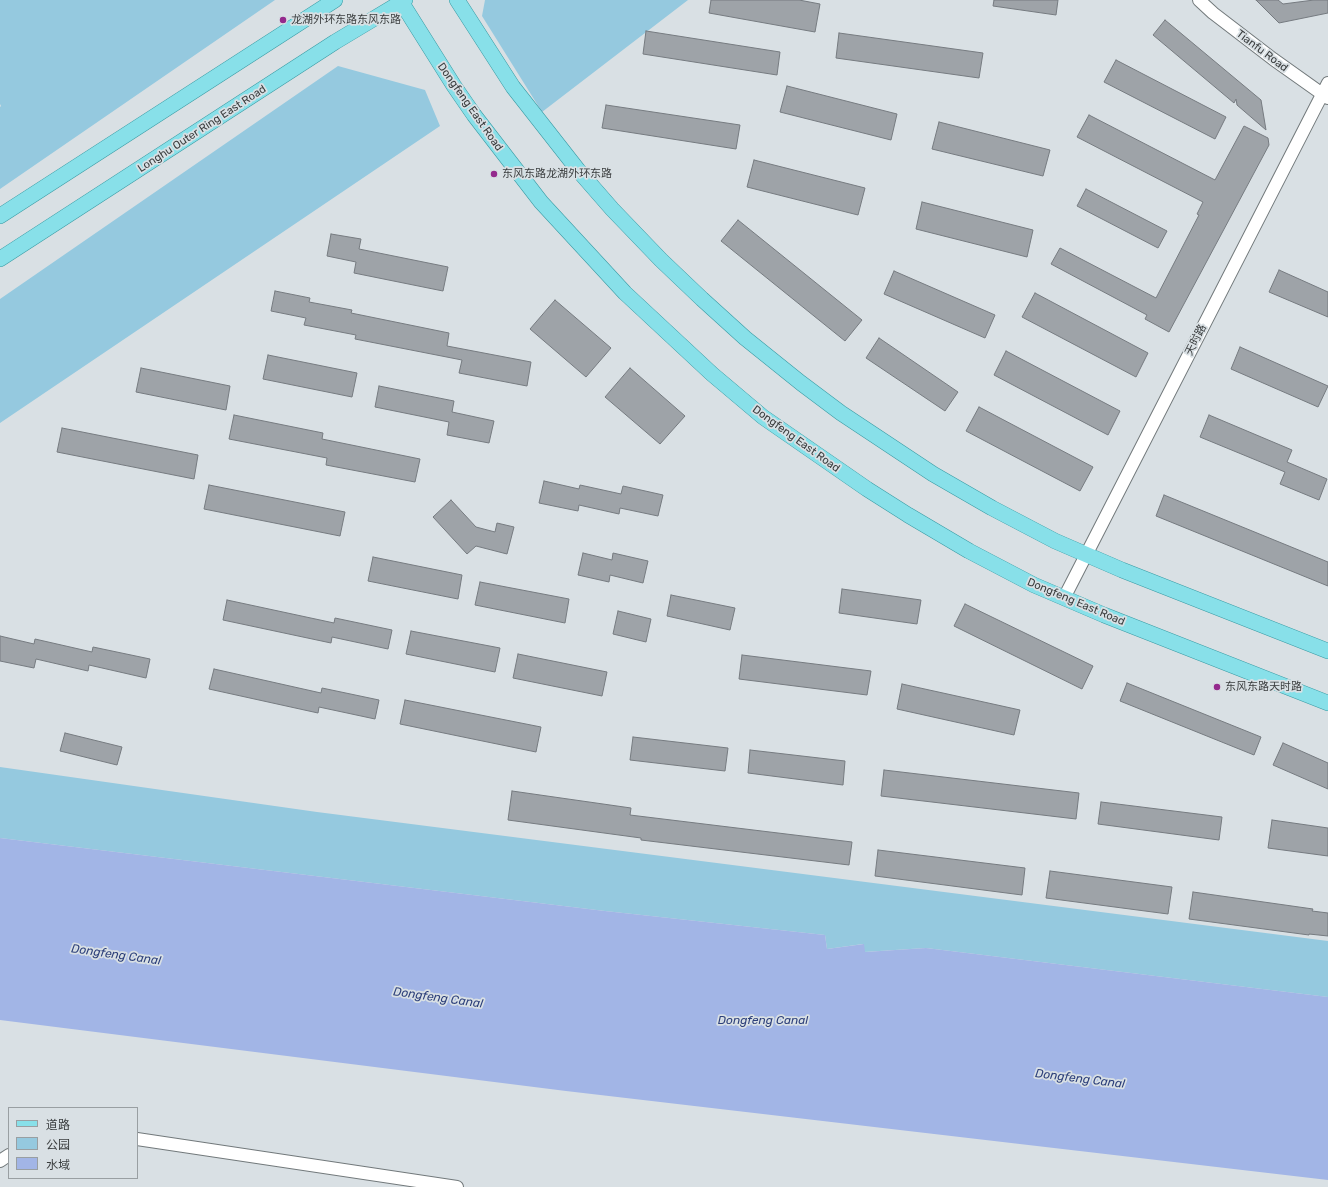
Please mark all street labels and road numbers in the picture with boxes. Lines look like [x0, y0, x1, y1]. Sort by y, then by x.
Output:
street label: Tianfu Road [1234, 27, 1290, 75]
street label: Dongfeng East Road [435, 60, 505, 154]
street label: Longhu Outer Ring East Road [135, 83, 269, 175]
street label: 天时路 [1183, 322, 1209, 358]
street label: Dongfeng East Road [750, 403, 842, 475]
street label: Dongfeng East Road [1025, 575, 1127, 629]

